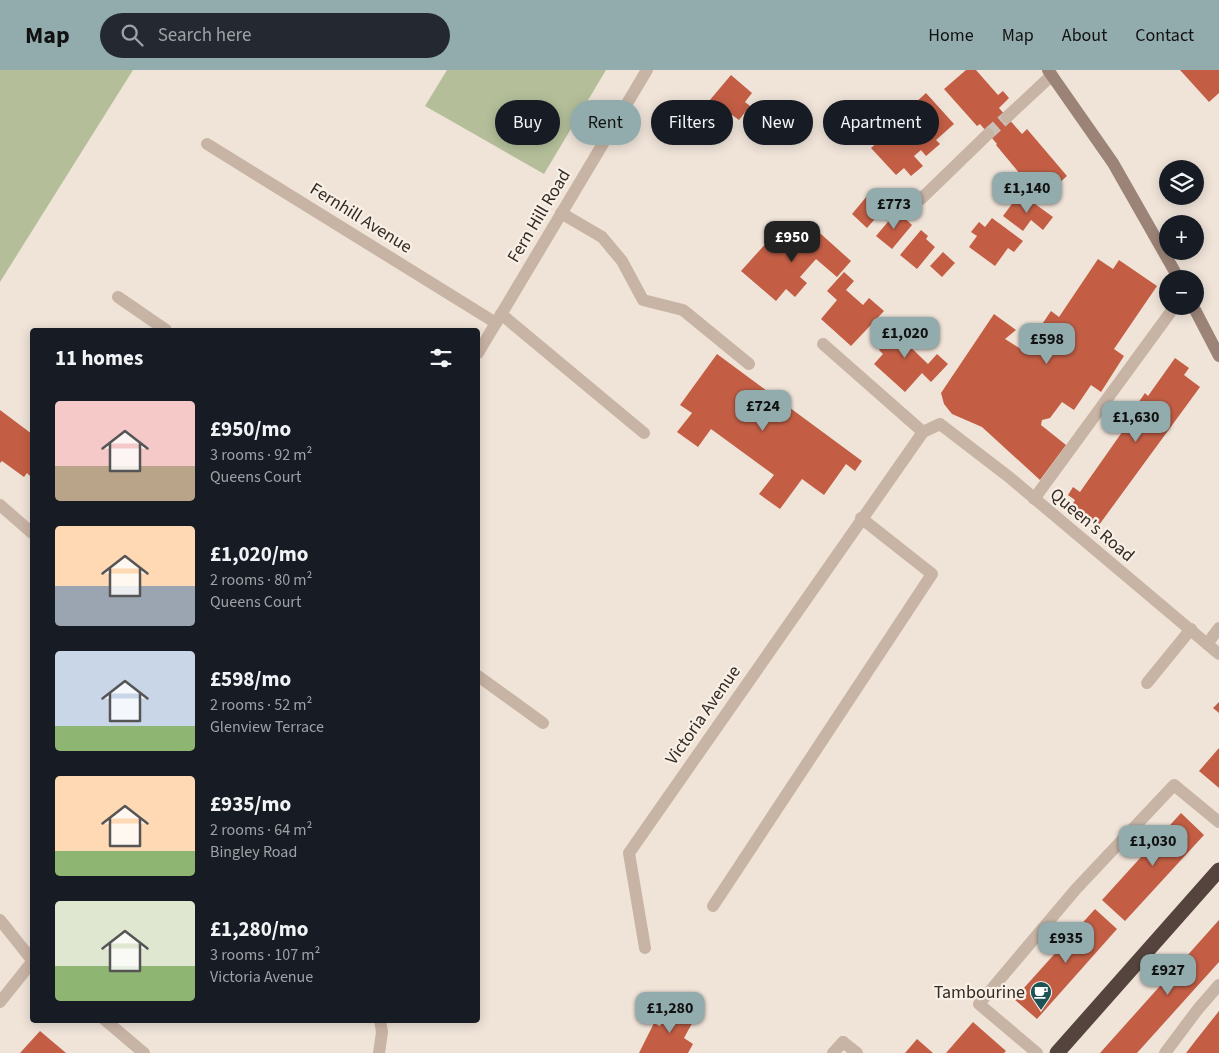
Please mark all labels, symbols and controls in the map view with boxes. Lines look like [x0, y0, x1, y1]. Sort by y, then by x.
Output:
search box [100, 13, 450, 58]
text: Map [25, 18, 70, 53]
icon: search [118, 21, 146, 49]
text: Search here [158, 22, 251, 49]
text: Home [928, 23, 974, 48]
text: Map [1002, 23, 1034, 48]
text: About [1062, 23, 1107, 48]
text: Contact [1135, 23, 1194, 48]
chip: Buy [495, 100, 560, 145]
chip: Rent [570, 100, 641, 145]
chip: Filters [651, 100, 733, 145]
chip: New [743, 100, 813, 145]
chip: Apartment [823, 100, 939, 145]
map controls [1159, 160, 1204, 315]
button: layers [1159, 160, 1204, 205]
street label: Fern Hill Road [501, 165, 577, 267]
pin: £1,140 [986, 172, 1068, 214]
street label: Fernhill Avenue [305, 177, 417, 259]
text: £1,140 [1003, 177, 1051, 199]
pin: £773 [864, 188, 924, 230]
text: £773 [877, 193, 911, 215]
button: + [1159, 215, 1204, 260]
pin: £950 [762, 220, 822, 263]
text: £950 [775, 226, 809, 248]
button: − [1159, 270, 1204, 315]
pin: £1,020 [864, 316, 946, 359]
text: £1,020 [881, 322, 929, 344]
pin: £598 [1017, 322, 1077, 365]
text: £598 [1030, 328, 1064, 350]
text: 11 homes [55, 343, 143, 373]
icon: filters [427, 344, 455, 372]
pin: £724 [733, 390, 793, 432]
text: £724 [746, 395, 780, 417]
pin: £1,630 [1095, 400, 1177, 443]
text: £1,630 [1112, 406, 1160, 428]
text: £950/mo [210, 414, 291, 444]
icon: home [95, 421, 155, 481]
text: 3 rooms · 92 m² [210, 444, 312, 466]
text: Queens Court [210, 466, 301, 488]
street label: Queen's Road [1044, 482, 1140, 568]
text: £1,020/mo [210, 539, 309, 569]
icon: home [95, 546, 155, 606]
text: 2 rooms · 80 m² [210, 569, 312, 591]
text: Queens Court [210, 591, 301, 613]
street label: Victoria Avenue [659, 660, 747, 770]
text: £598/mo [210, 664, 291, 694]
icon: home [95, 671, 155, 731]
text: 2 rooms · 52 m² [210, 694, 312, 716]
text: Glenview Terrace [210, 716, 324, 738]
text: £935/mo [210, 789, 291, 819]
icon: home [95, 796, 155, 856]
text: 2 rooms · 64 m² [210, 819, 312, 841]
pin: £1,030 [1112, 824, 1194, 867]
text: £1,030 [1129, 830, 1177, 852]
text: Bingley Road [210, 841, 297, 863]
text: £1,280/mo [210, 914, 309, 944]
icon: home [95, 921, 155, 981]
pin: £935 [1036, 922, 1096, 964]
text: £935 [1049, 927, 1083, 949]
text: 3 rooms · 107 m² [210, 944, 320, 966]
pin: £927 [1138, 954, 1198, 996]
text: £927 [1151, 959, 1185, 981]
text: Victoria Avenue [210, 966, 313, 988]
place label: Tambourine [934, 980, 1025, 1005]
cafe icon: Tambourine [1029, 980, 1053, 1011]
pin: £1,280 [629, 992, 711, 1034]
text: £1,280 [646, 997, 694, 1019]

